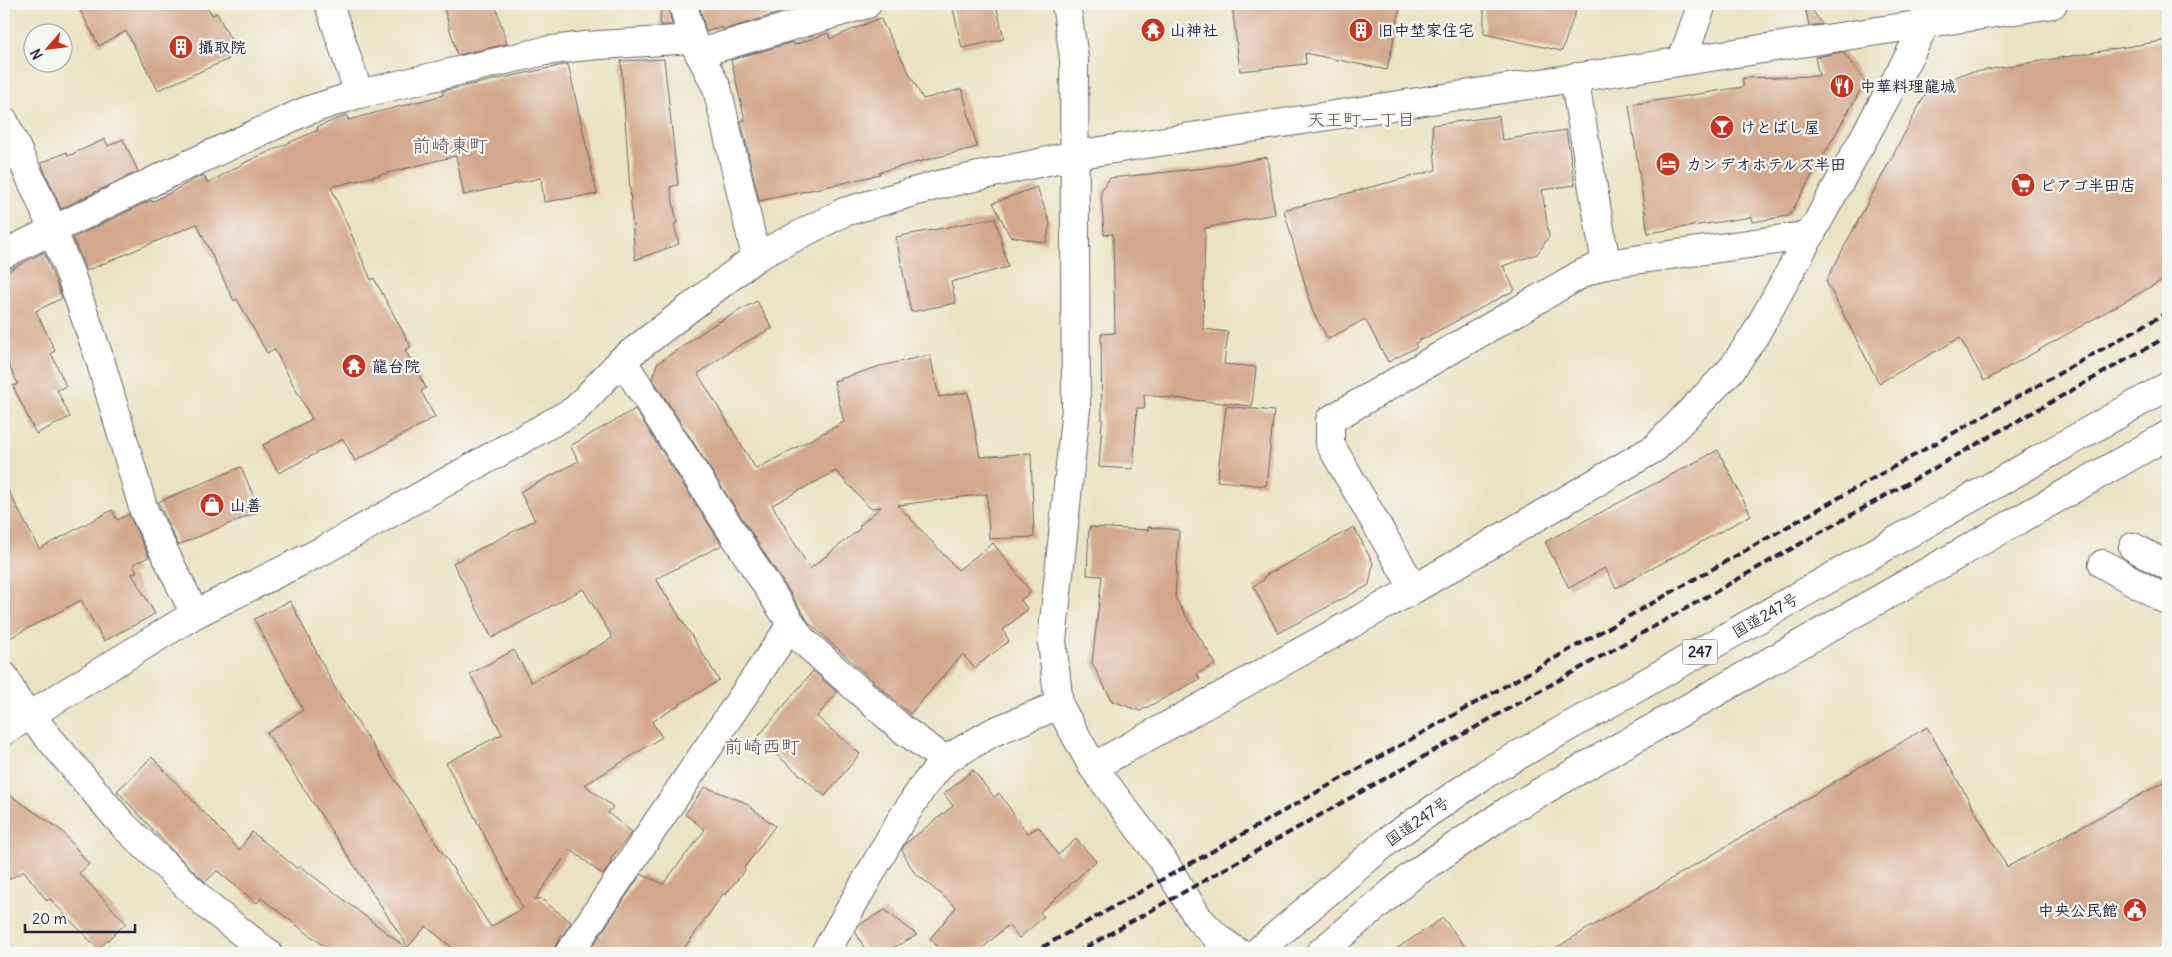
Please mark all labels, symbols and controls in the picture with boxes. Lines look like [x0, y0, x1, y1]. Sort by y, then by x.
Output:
temple icon: 山神社 [1140, 17, 1166, 43]
building icon: 旧中埜家住宅 [1348, 17, 1374, 43]
place label: 山神社 [1170, 20, 1218, 40]
place label: 旧中埜家住宅 [1378, 20, 1474, 40]
north arrow [22, 22, 72, 72]
building icon: 攝取院 [168, 34, 194, 60]
place label: 攝取院 [198, 37, 246, 57]
text: N [26, 46, 47, 63]
restaurant icon: 中華料理龍城 [1829, 73, 1855, 99]
place label: 中華料理龍城 [1860, 76, 1956, 96]
district label: 天王町一丁目 [1307, 108, 1415, 131]
bar icon: けとばし屋 [1709, 114, 1735, 140]
place label: けとばし屋 [1740, 117, 1820, 137]
district label: 前崎東町 [412, 133, 488, 157]
hotel icon: カンデオホテルズ半田 [1655, 151, 1681, 177]
place label: カンデオホテルズ半田 [1686, 154, 1846, 174]
supermarket icon: ピアゴ半田店 [2010, 172, 2036, 198]
place label: ピアゴ半田店 [2040, 175, 2136, 195]
temple icon: 龍台院 [341, 353, 367, 379]
place label: 龍台院 [372, 356, 420, 376]
shop icon: 山善 [199, 492, 225, 518]
place label: 山善 [230, 495, 262, 515]
street label: 国道247号 [1728, 588, 1802, 642]
road number: 247 [1682, 640, 1718, 664]
district label: 前崎西町 [724, 734, 800, 758]
street label: 国道247号 [1381, 792, 1453, 850]
public building icon: 中央公民館 [2122, 897, 2148, 923]
place label: 中央公民館 [2038, 900, 2118, 920]
scale bar [25, 902, 135, 934]
text: 20 m [32, 909, 67, 928]

